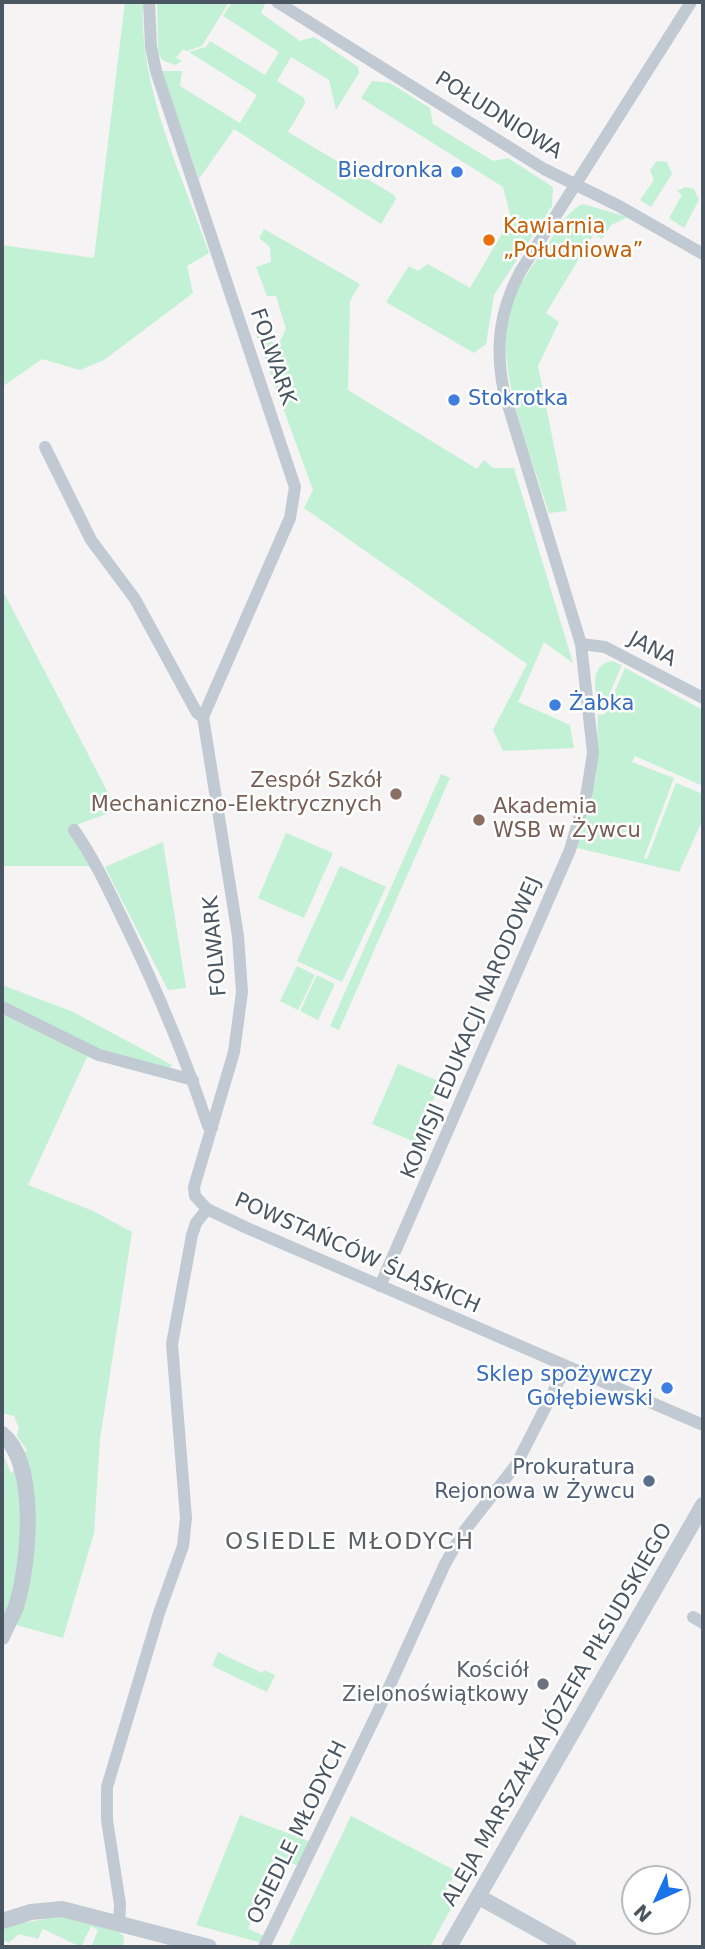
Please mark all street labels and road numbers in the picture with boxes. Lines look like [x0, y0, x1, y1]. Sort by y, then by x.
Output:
street label: POŁUDNIOWA [430, 67, 566, 165]
street label: FOLWARK [244, 305, 300, 409]
street label: JANA [624, 627, 680, 673]
street label: KOMISJI EDUKACJI NARODOWEJ [397, 873, 547, 1183]
street label: FOLWARK [199, 895, 233, 997]
street label: POWSTAŃCÓW ŚLĄSKICH [230, 1188, 484, 1320]
street label: ALEJA MARSZAŁKA JÓZEFA PIŁSUDSKIEGO [438, 1519, 678, 1911]
street label: OSIEDLE MŁODYCH [243, 1737, 353, 1929]

